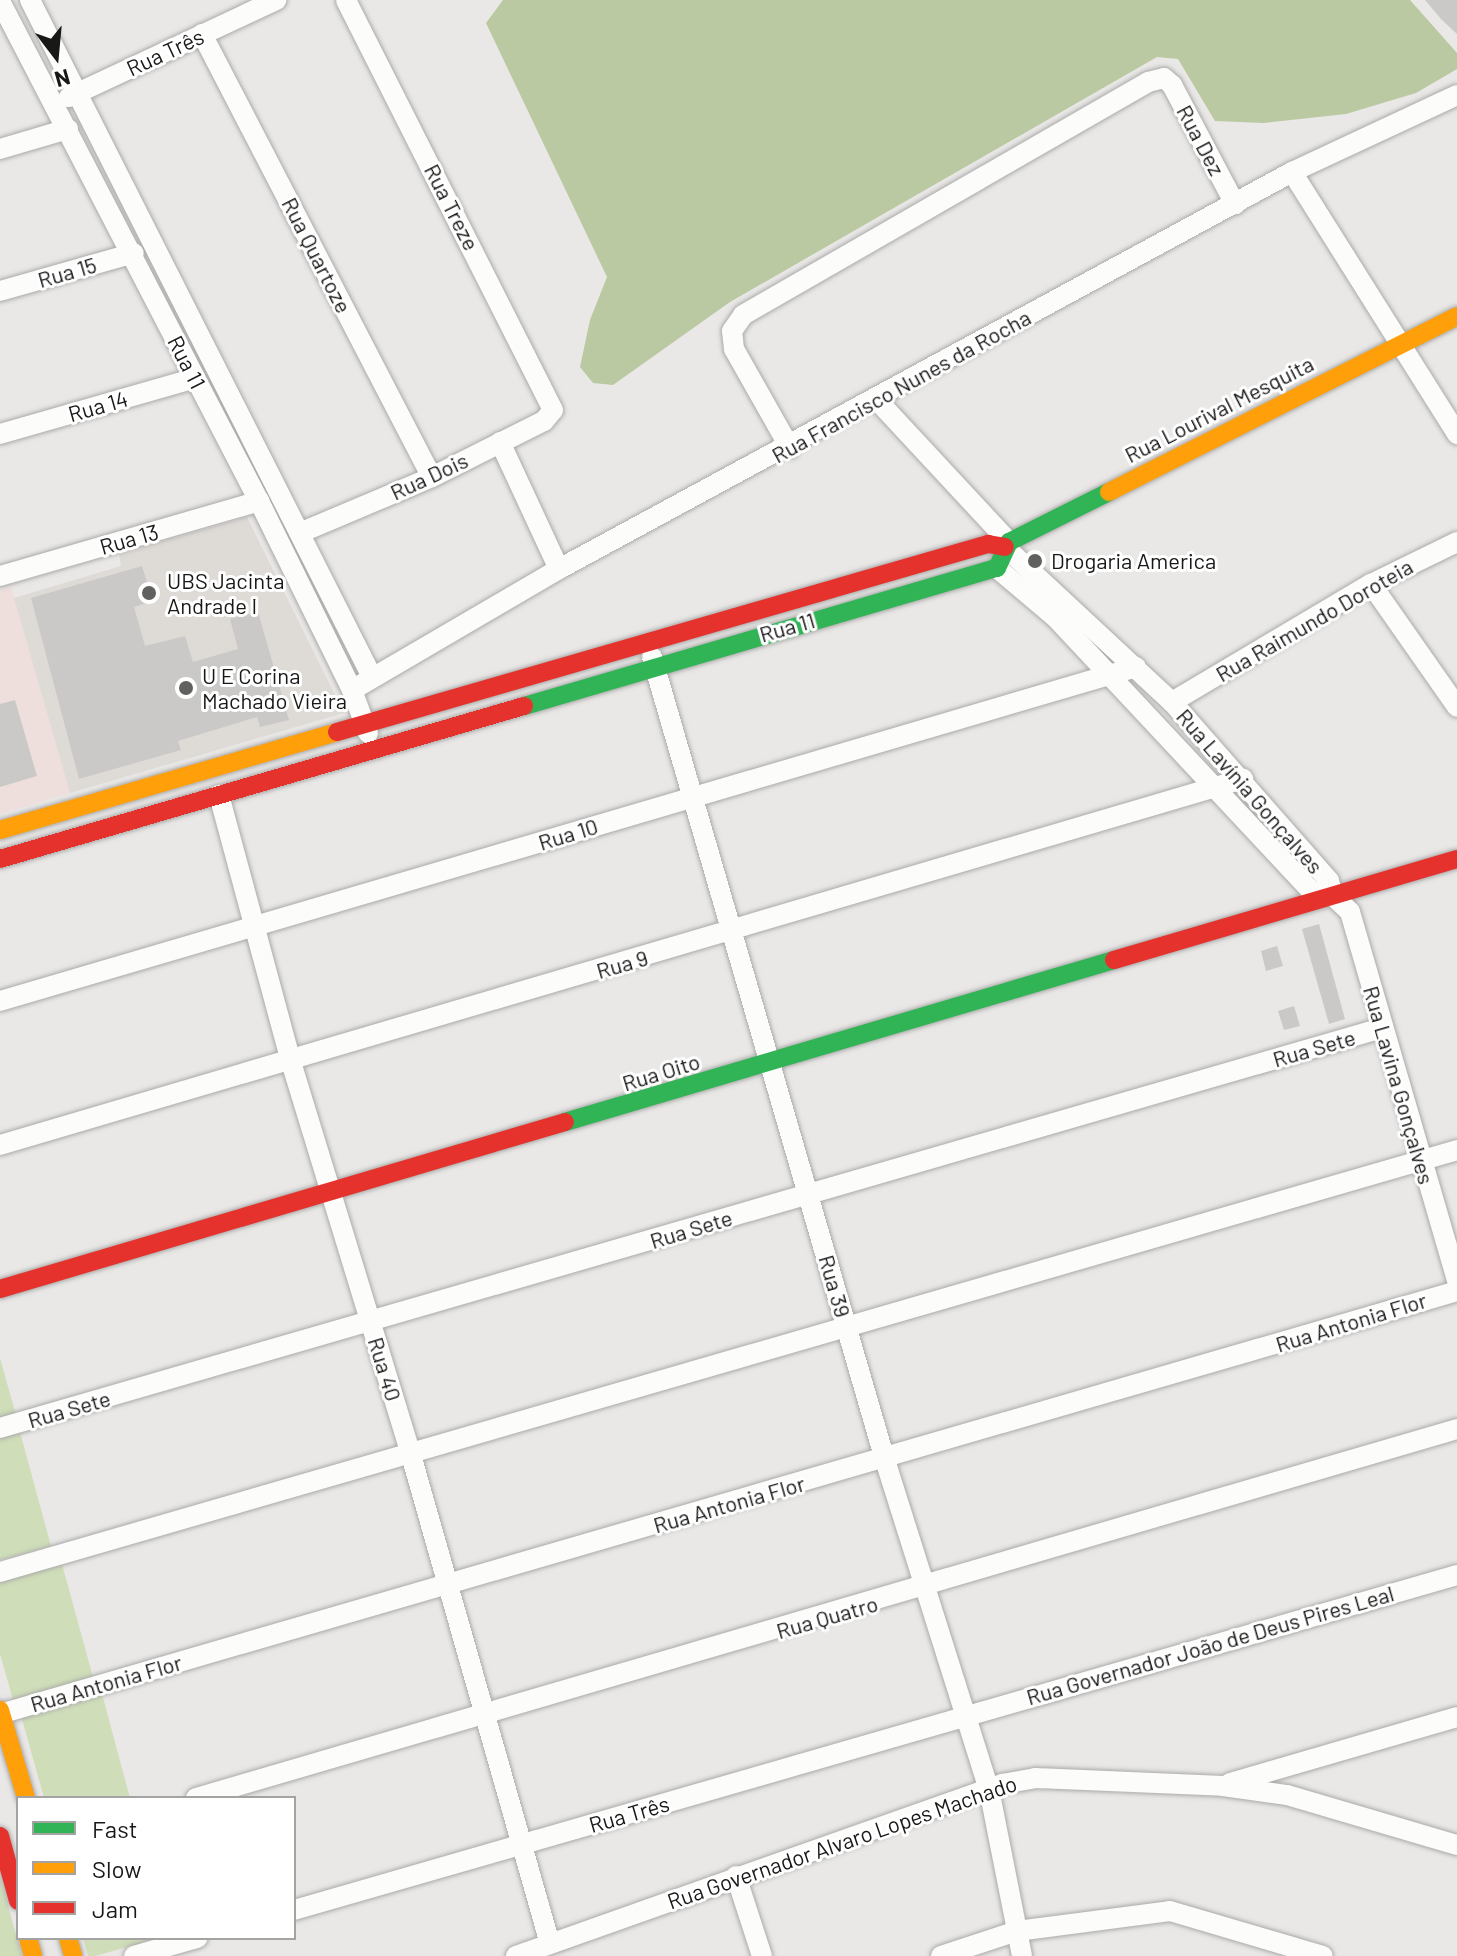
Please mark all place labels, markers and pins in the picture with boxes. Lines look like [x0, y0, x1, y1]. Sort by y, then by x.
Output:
place label: Drogaria America [1051, 548, 1216, 574]
marker: Drogaria America [1026, 552, 1044, 570]
place label: UBS Jacinta Andrade I [167, 567, 284, 618]
marker: UBS Jacinta Andrade I [138, 582, 160, 604]
place label: U E Corina Machado Vieira [202, 662, 347, 714]
marker: U E Corina Machado Vieira [177, 679, 195, 697]

